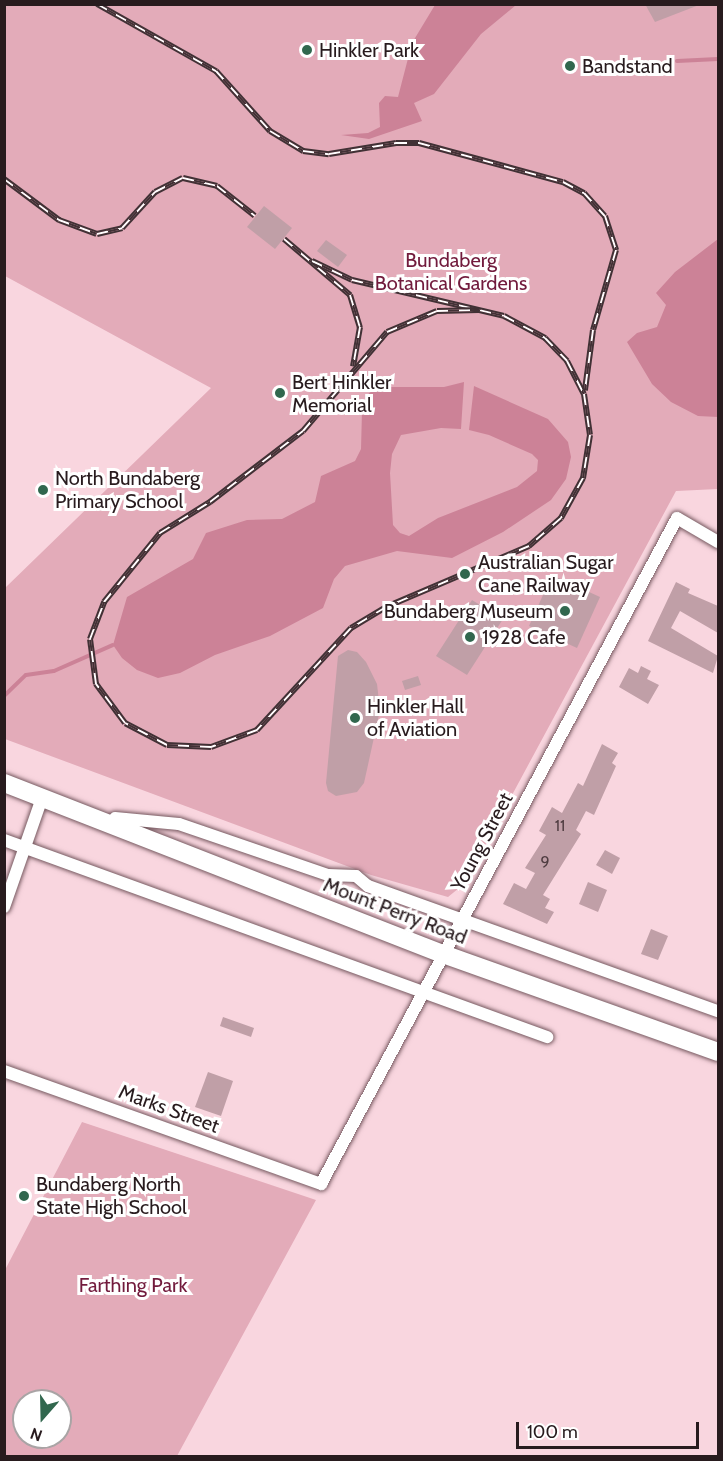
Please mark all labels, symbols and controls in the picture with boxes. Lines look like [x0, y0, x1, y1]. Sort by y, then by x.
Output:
place label: Hinkler Park [319, 38, 419, 62]
marker: Hinkler Park [300, 43, 314, 57]
place label: Bandstand [582, 54, 673, 78]
marker: Bandstand [563, 59, 577, 73]
park label: Bundaberg Botanical Gardens [375, 249, 527, 296]
place label: Bert Hinkler Memorial [292, 370, 391, 417]
marker: Bert Hinkler Memorial [273, 386, 287, 400]
place label: North Bundaberg Primary School [55, 466, 200, 513]
marker: North Bundaberg Primary School [36, 483, 50, 497]
place label: Australian Sugar Cane Railway [478, 550, 614, 597]
marker: Australian Sugar Cane Railway [456, 565, 474, 583]
place label: Bundaberg Museum [384, 599, 553, 623]
marker: Bundaberg Museum [558, 604, 572, 618]
place label: 1928 Cafe [482, 625, 565, 649]
marker: 1928 Cafe [463, 630, 477, 644]
place label: Hinkler Hall of Aviation [367, 694, 464, 741]
marker: Hinkler Hall of Aviation [348, 711, 362, 725]
street label: Young Street [446, 789, 518, 895]
house number: 11 [555, 816, 565, 836]
house number: 9 [540, 852, 550, 872]
street label: Mount Perry Road [320, 873, 470, 949]
street label: Marks Street [115, 1080, 223, 1138]
place label: Bundaberg North State High School [36, 1172, 187, 1219]
marker: Bundaberg North State High School [17, 1189, 31, 1203]
park label: Farthing Park [79, 1273, 187, 1297]
north arrow [12, 1389, 72, 1449]
scale bar [519, 1410, 702, 1448]
text: 100 m [527, 1421, 578, 1443]
text: N [28, 1424, 45, 1445]

